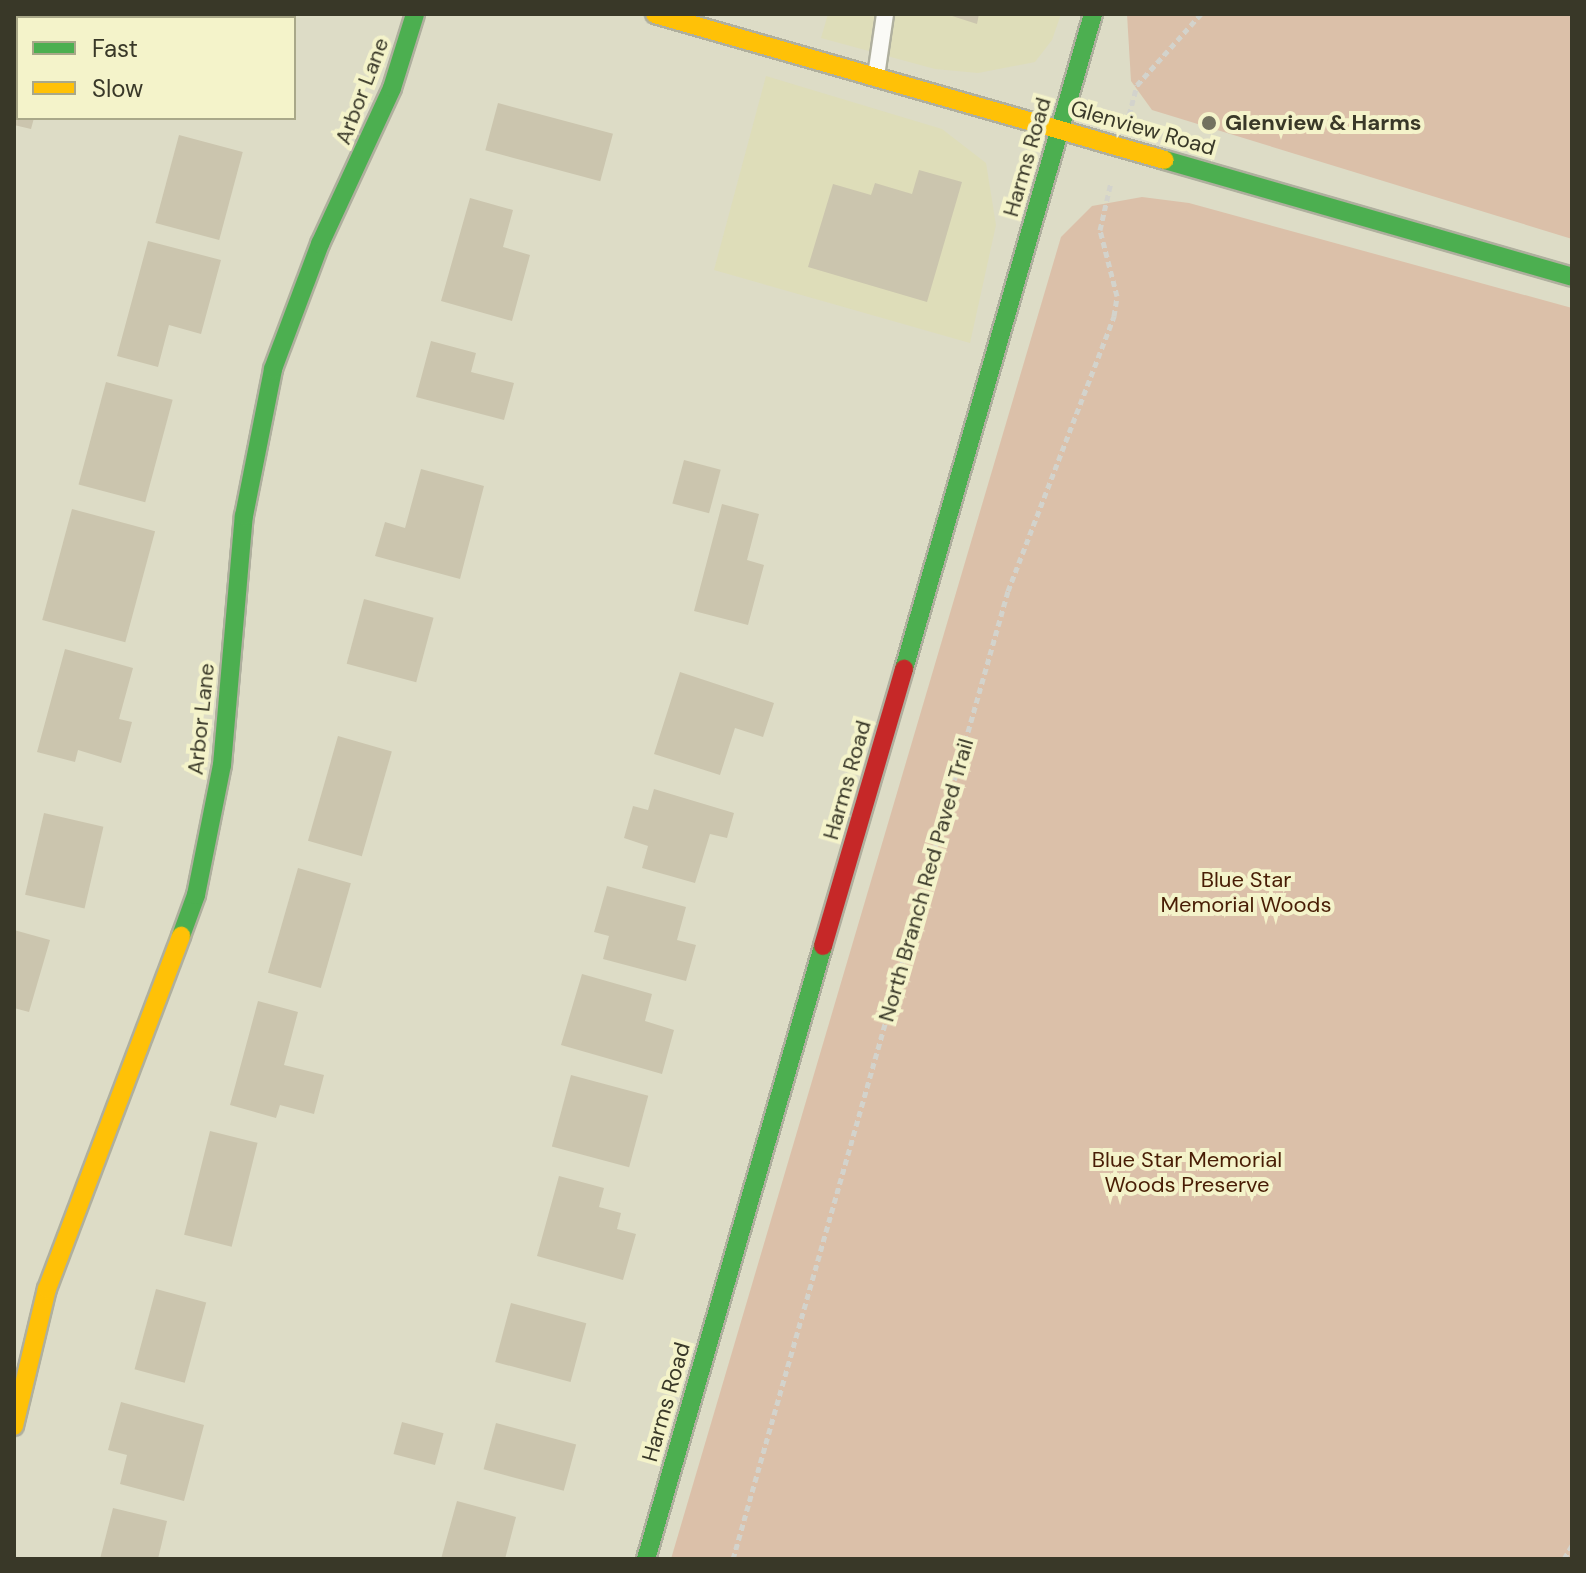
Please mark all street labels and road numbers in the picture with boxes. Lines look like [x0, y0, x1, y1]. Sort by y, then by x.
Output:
street label: Arbor Lane [330, 34, 394, 148]
street label: Harms Road [997, 94, 1057, 220]
street label: Glenview Road [1068, 95, 1218, 161]
street label: Arbor Lane [182, 662, 220, 776]
street label: Harms Road [817, 717, 877, 843]
street label: North Branch Red Paved Trail [873, 735, 979, 1025]
street label: Harms Road [636, 1339, 696, 1465]

